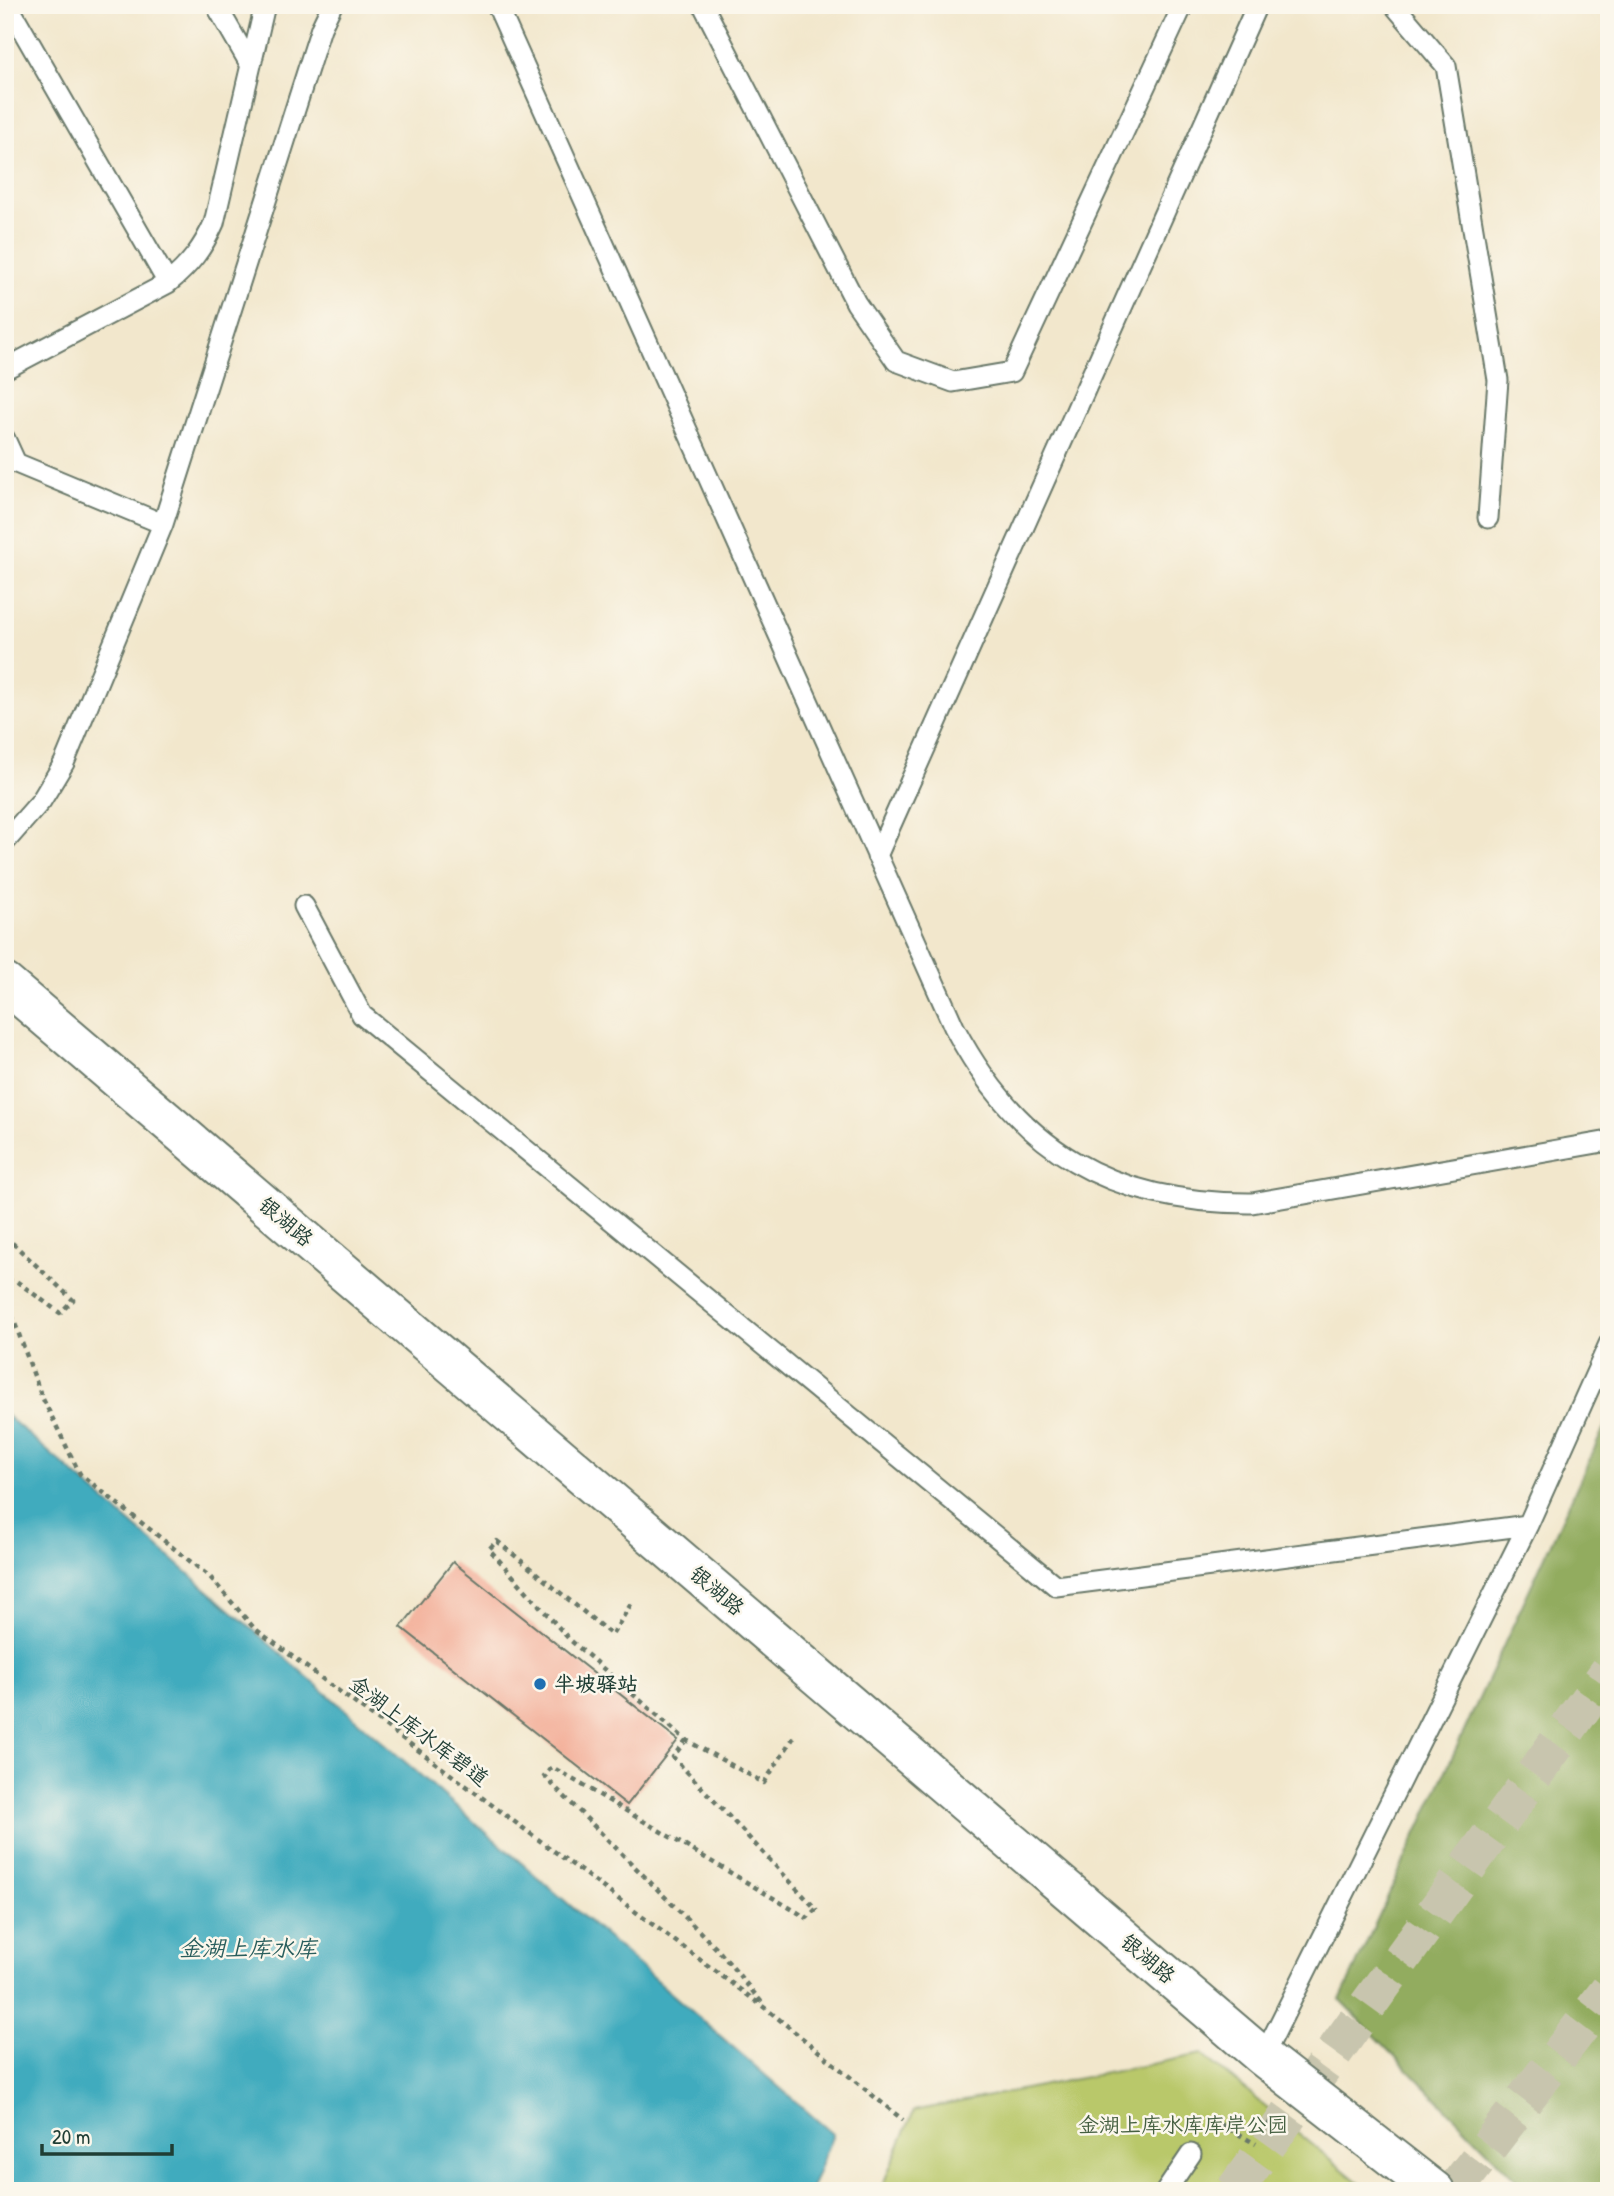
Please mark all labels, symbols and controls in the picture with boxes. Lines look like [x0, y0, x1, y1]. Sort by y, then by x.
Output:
street label: 银湖路 [253, 1190, 320, 1253]
street label: 银湖路 [684, 1559, 751, 1622]
street label: 金湖上库水库碧道 [343, 1668, 495, 1793]
place label: 半坡驿站 [554, 1669, 638, 1698]
marker: 半坡驿站 [532, 1676, 548, 1692]
street label: 银湖路 [1115, 1927, 1182, 1990]
water label: 金湖上库水库 [179, 1932, 319, 1963]
park label: 金湖上库水库库岸公园 [1078, 2110, 1288, 2139]
scale bar [42, 2112, 172, 2156]
text: 20 m [52, 2122, 90, 2151]

